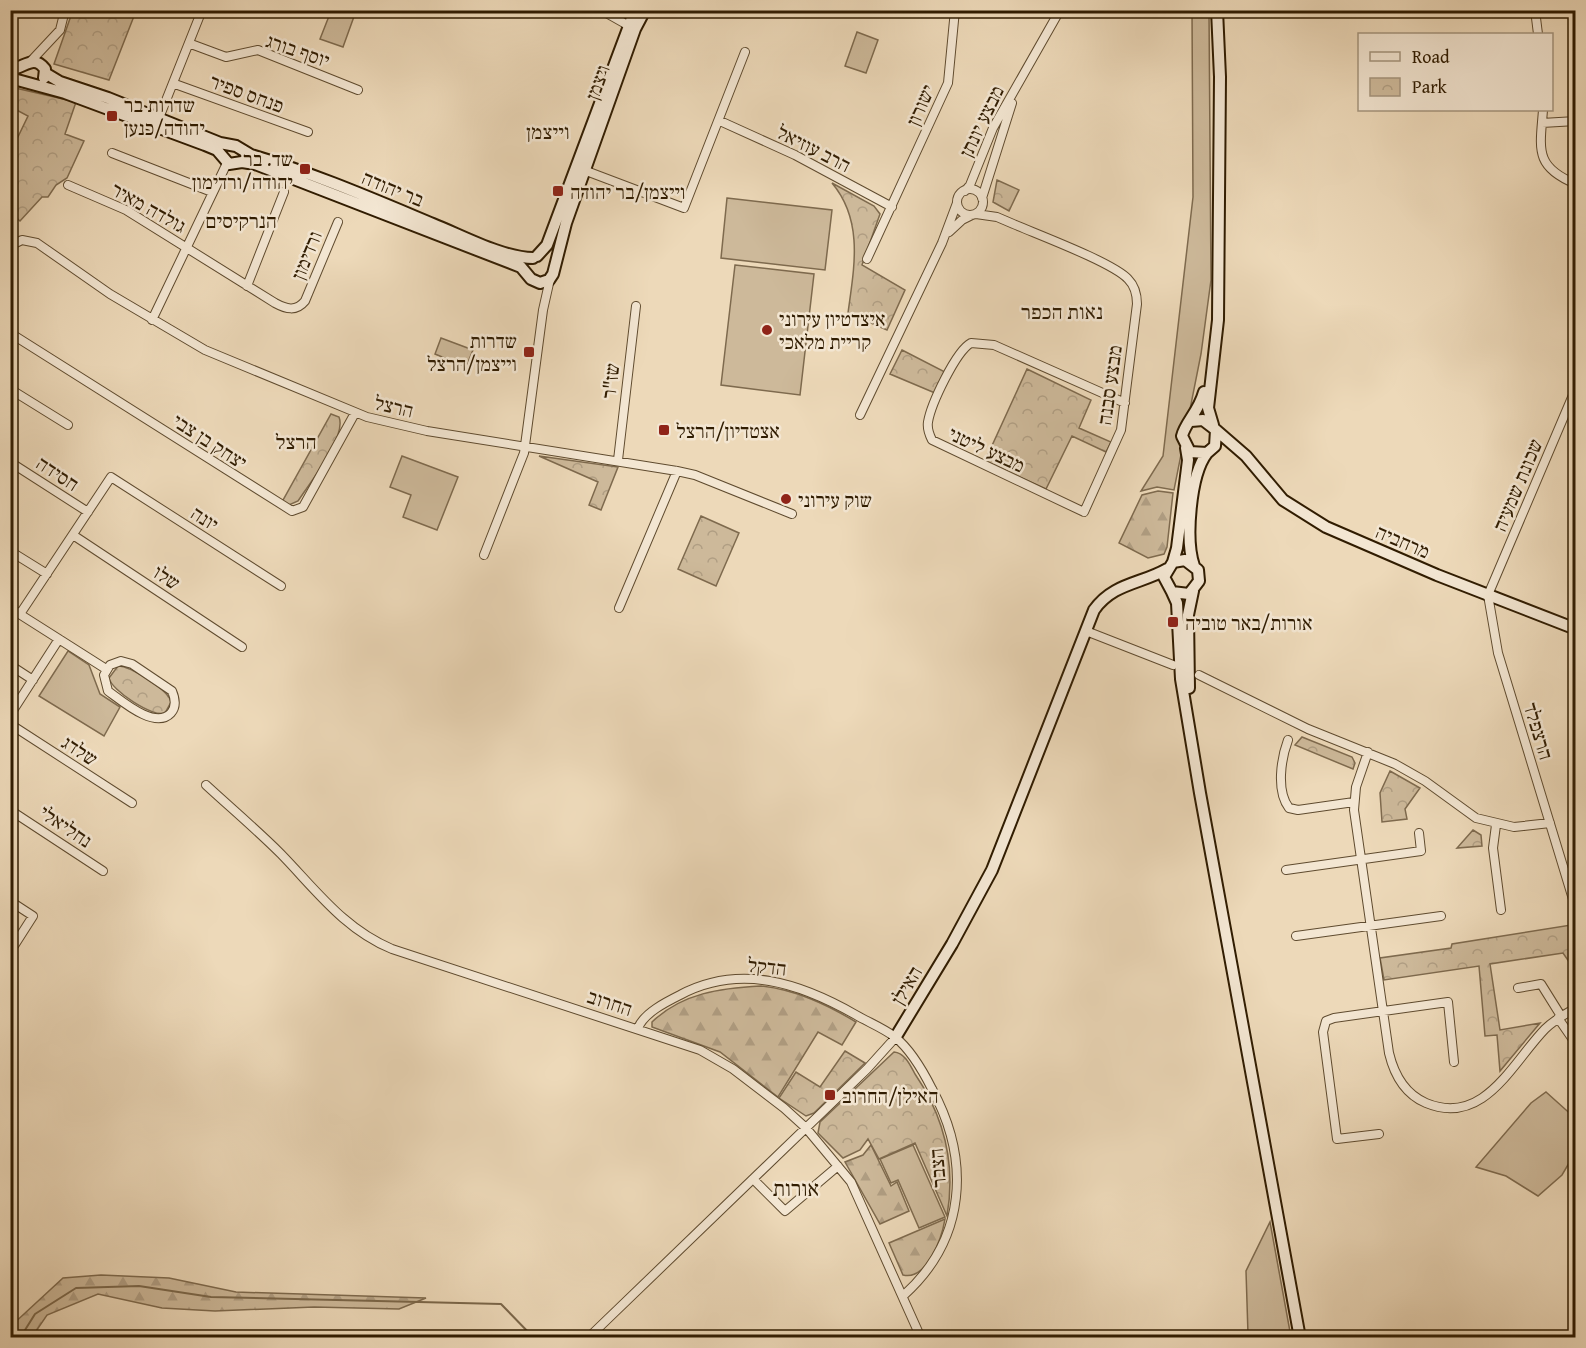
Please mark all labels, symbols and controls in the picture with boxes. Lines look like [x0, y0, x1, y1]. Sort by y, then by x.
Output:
street label: יוסף בורג [262, 26, 334, 74]
legend [1358, 33, 1553, 111]
text: Road [1412, 43, 1450, 70]
street label: ויצמן [577, 60, 617, 104]
street label: פנחס ספיר [206, 66, 288, 120]
text: Park [1412, 73, 1448, 100]
street label: ישורון [898, 80, 942, 130]
street label: מבצע יונתן [951, 80, 1011, 162]
place label: שדרות בר יהודה/כנען [124, 90, 205, 142]
marker: שדרות בר יהודה/כנען [105, 109, 119, 123]
district label: וייצמן [526, 116, 570, 147]
street label: הרב עוזיאל [772, 117, 856, 179]
place label: שד. בר יהודה/ורדימון [192, 144, 293, 196]
marker: שד. בר יהודה/ורדימון [298, 162, 312, 176]
street label: בר יהודה [358, 162, 428, 214]
street label: גולדה מאיר [106, 174, 192, 240]
place label: וייצמן/בר יהודה [570, 177, 685, 206]
marker: וייצמן/בר יהודה [551, 184, 565, 198]
district label: הנרקיסים [205, 205, 277, 236]
street label: ורדימון [283, 226, 329, 284]
district label: נאות הכפר [1021, 296, 1103, 327]
place label: איצדטיון עירוני קריית מלאכי [779, 304, 886, 356]
marker: איצדטיון עירוני קריית מלאכי [760, 323, 774, 337]
place label: שדרות וייצמן/הרצל [427, 326, 517, 378]
street label: מבצע סבנה [1089, 343, 1129, 427]
marker: שדרות וייצמן/הרצל [522, 345, 536, 359]
street label: שז"ר [593, 362, 627, 400]
street label: הרצל [372, 387, 416, 425]
street label: יצחק בן צבי [167, 406, 253, 476]
place label: אצטדיון/הרצל [676, 416, 780, 445]
street label: מבצע ליטני [944, 419, 1030, 479]
marker: אצטדיון/הרצל [657, 423, 671, 437]
district label: הרצל [275, 426, 317, 457]
street label: שכונת שמעיה [1485, 434, 1549, 536]
street label: חסידה [31, 448, 85, 498]
place label: שוק עירוני [798, 485, 872, 514]
marker: שוק עירוני [779, 492, 793, 506]
street label: יונה [185, 498, 225, 538]
street label: מרחביה [1371, 517, 1435, 565]
street label: שלו [148, 557, 186, 597]
place label: אורות/באר טוביה [1185, 608, 1313, 637]
marker: אורות/באר טוביה [1166, 615, 1180, 629]
street label: הרצפלד [1517, 699, 1561, 763]
street label: שלדג [56, 728, 104, 772]
street label: נחליאלי [34, 798, 98, 854]
street label: הדקל [746, 950, 788, 982]
street label: האילן [883, 960, 929, 1010]
street label: החרוב [584, 981, 636, 1023]
place label: האילן/החרוב [842, 1081, 939, 1110]
marker: האילן/החרוב [823, 1088, 837, 1102]
street label: הצבר [921, 1147, 953, 1189]
district label: אורות [773, 1172, 819, 1204]

